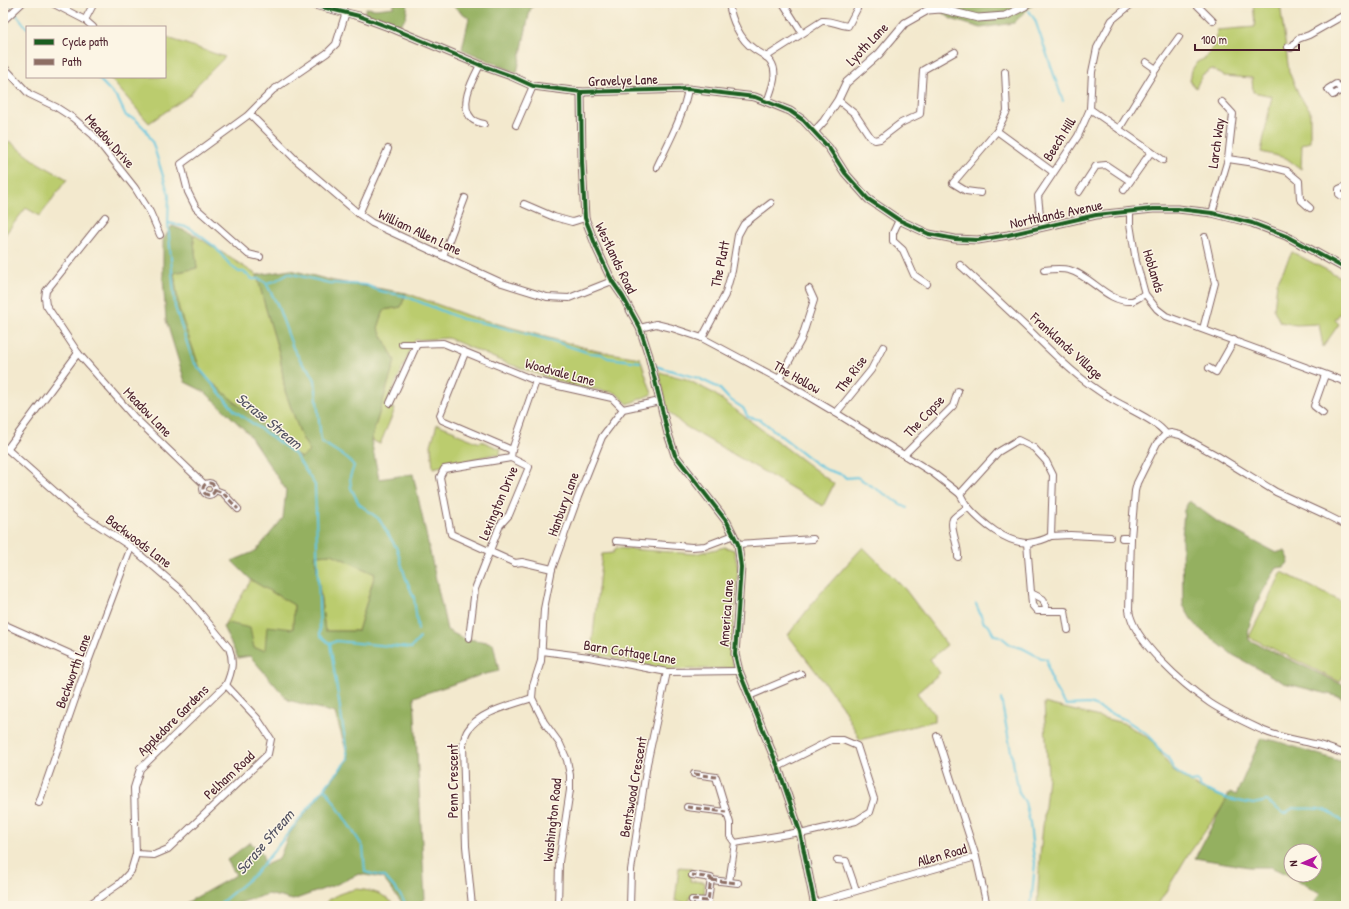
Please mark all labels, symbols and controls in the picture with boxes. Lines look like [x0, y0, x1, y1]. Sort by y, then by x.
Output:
street label: Lyoth Lane [841, 18, 893, 70]
legend [26, 26, 166, 78]
scale bar [1195, 26, 1299, 52]
text: 100 m [1201, 31, 1227, 48]
text: Cycle path [62, 33, 108, 50]
text: Path [62, 53, 82, 70]
street label: Gravelye Lane [588, 69, 659, 91]
street label: Meadow Drive [81, 110, 140, 172]
street label: Beech Hill [1038, 112, 1080, 164]
street label: Larch Way [1203, 116, 1229, 169]
street label: Northlands Avenue [1008, 194, 1104, 233]
street label: William Allen Lane [376, 204, 465, 259]
street label: Westlands Road [591, 219, 642, 297]
street label: The Platt [705, 239, 734, 289]
street label: Hoblands [1139, 247, 1170, 295]
street label: Franklands Village [1025, 307, 1108, 385]
street label: The Rise [830, 351, 871, 396]
street label: Woodvale Lane [523, 353, 598, 390]
street label: The Hollow [770, 355, 825, 398]
street label: Meadow Lane [120, 382, 177, 441]
water label: Scrase Stream [232, 387, 307, 454]
street label: The Copse [899, 390, 949, 442]
street label: Lexington Drive [473, 462, 523, 543]
street label: Hanbury Lane [542, 469, 584, 539]
street label: Backwoods Lane [102, 509, 177, 572]
street label: America Lane [714, 578, 737, 647]
street label: Beckworth Lane [50, 631, 95, 711]
street label: Barn Cottage Lane [582, 635, 678, 669]
street label: Appledore Gardens [133, 680, 213, 760]
street label: Bentswood Crescent [614, 735, 651, 839]
street label: Penn Crescent [443, 744, 462, 818]
street label: Pelham Road [199, 746, 259, 803]
street label: Washington Road [538, 777, 566, 863]
water label: Scrase Stream [231, 804, 299, 879]
street label: Allen Road [915, 838, 969, 871]
north arrow [1283, 843, 1323, 883]
text: N [1286, 860, 1300, 867]

